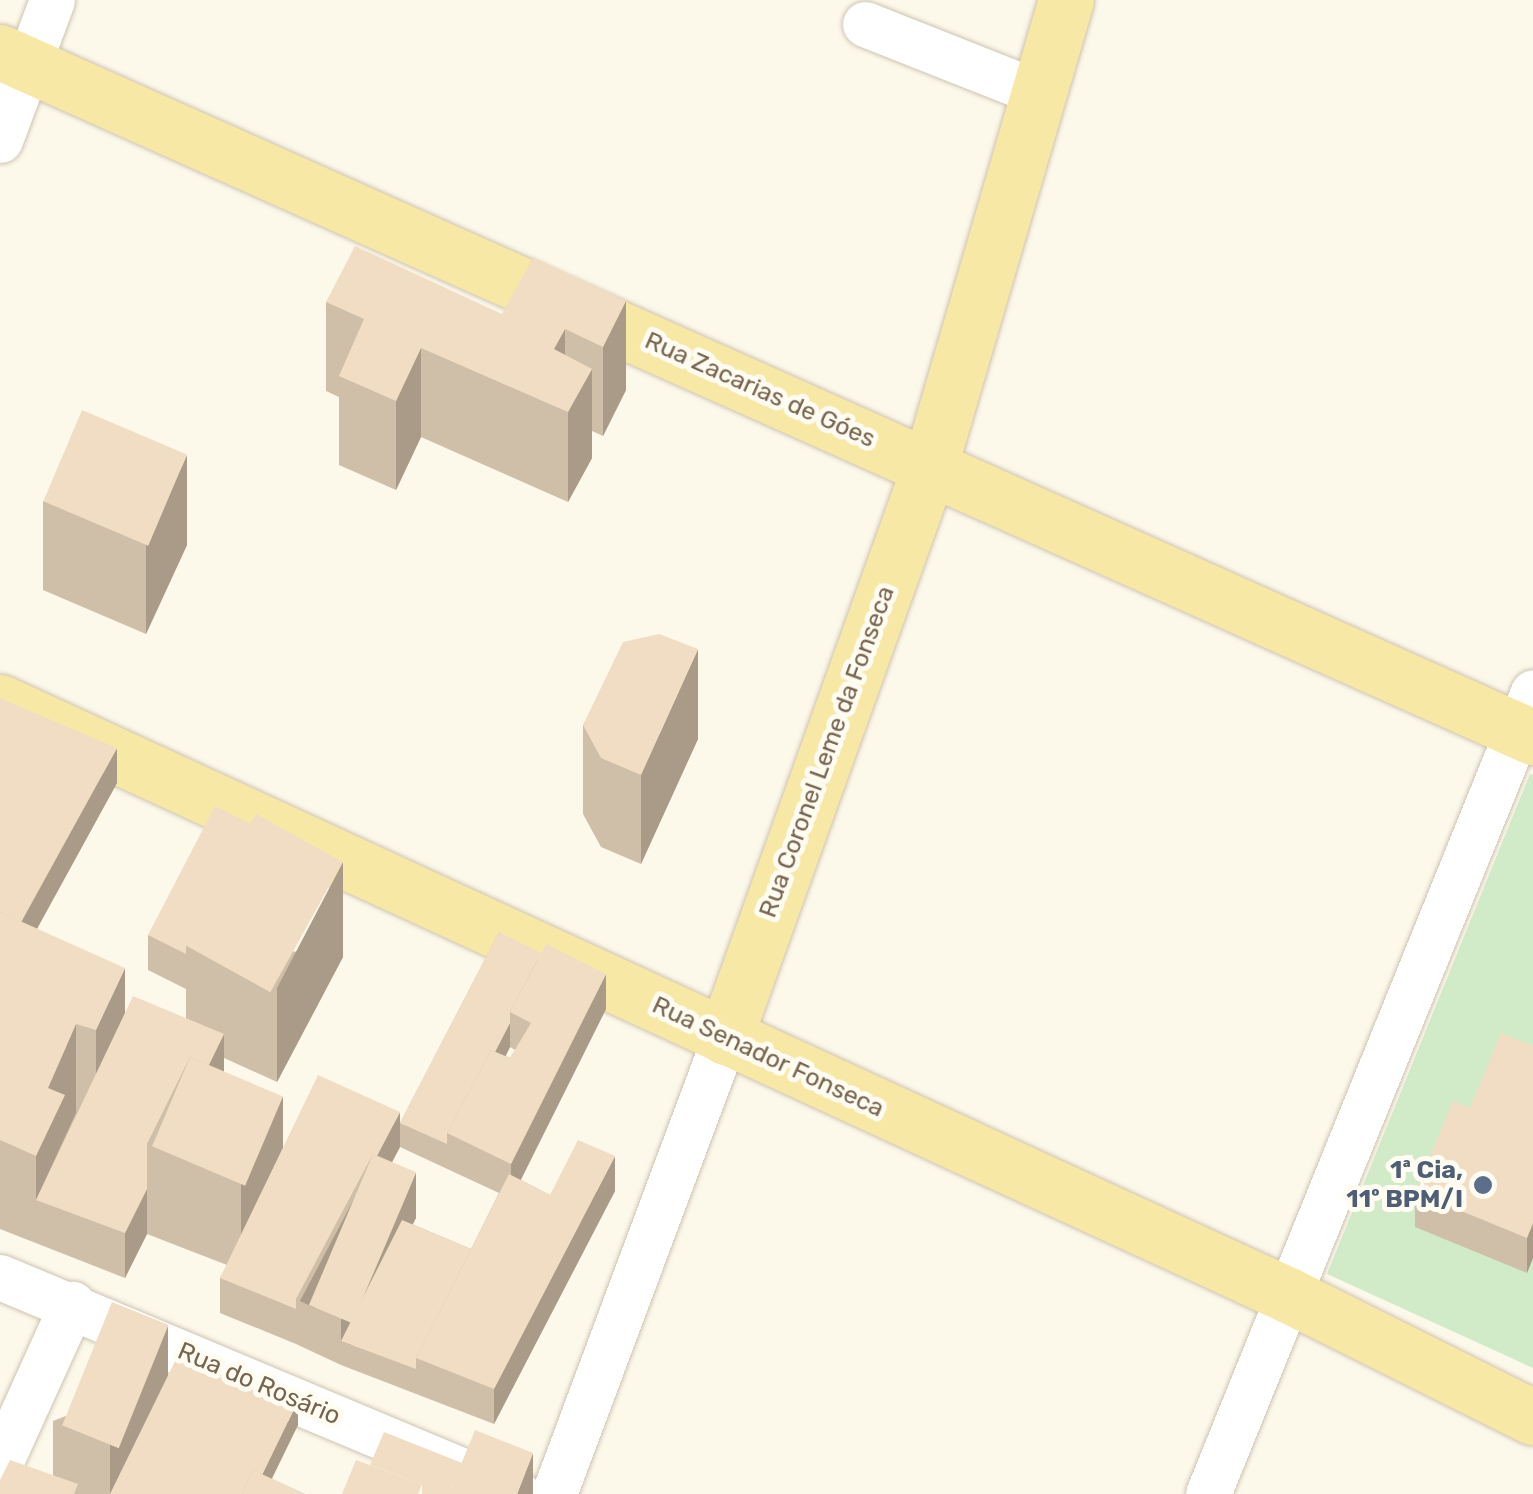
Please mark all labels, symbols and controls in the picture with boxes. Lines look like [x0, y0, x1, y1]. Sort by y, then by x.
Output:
street label: Rua Zacarias de Góes [640, 326, 880, 454]
street label: Rua Coronel Leme da Fonseca [753, 582, 901, 922]
street label: Rua Senador Fonseca [647, 990, 889, 1124]
place label: 1ª Cia, 11º BPM/I [1346, 1156, 1463, 1215]
marker: 1ª Cia, 11º BPM/I [1472, 1174, 1494, 1196]
street label: Rua do Rosário [173, 1336, 345, 1432]

